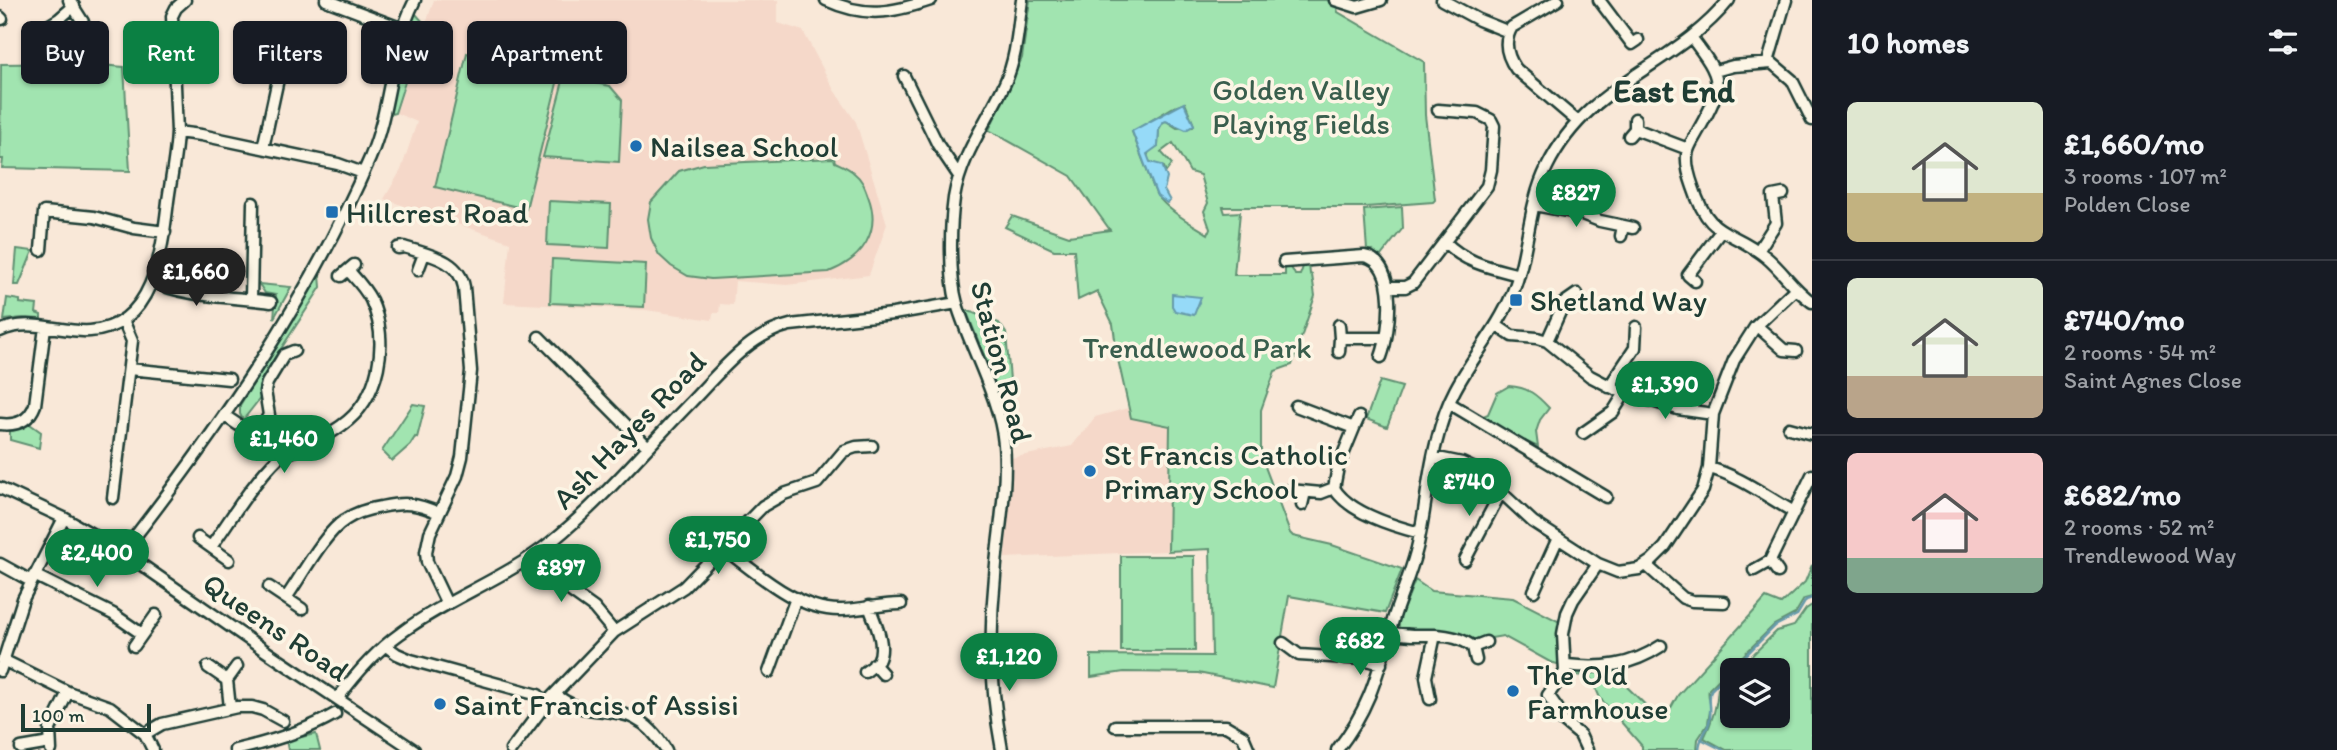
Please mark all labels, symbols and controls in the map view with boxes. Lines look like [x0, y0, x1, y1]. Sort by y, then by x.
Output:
chip: Buy [21, 21, 109, 84]
chip: Rent [123, 21, 219, 84]
chip: Filters [233, 21, 347, 84]
chip: New [361, 21, 453, 84]
chip: Apartment [467, 21, 627, 84]
icon: filters [2264, 23, 2302, 61]
text: 10 homes [1847, 24, 1970, 61]
park label: Golden Valley Playing Fields [1212, 71, 1390, 142]
district label: East End [1613, 72, 1735, 110]
text: £1,660/mo [2064, 125, 2204, 162]
place label: Nailsea School [650, 128, 839, 165]
icon: home [1903, 130, 1987, 214]
marker: Nailsea School [628, 138, 644, 154]
text: 3 rooms · 107 m² [2064, 162, 2227, 190]
pin: £827 [1535, 170, 1617, 229]
text: £827 [1552, 178, 1600, 206]
text: Polden Close [2064, 190, 2190, 218]
place label: Hillcrest Road [346, 194, 529, 231]
marker: Hillcrest Road [324, 204, 340, 220]
pin: £1,660 [139, 248, 253, 308]
text: £1,660 [163, 257, 229, 285]
street label: Station Road [963, 277, 1042, 448]
place label: Shetland Way [1530, 282, 1707, 319]
marker: Shetland Way [1508, 292, 1524, 308]
text: £740/mo [2064, 301, 2185, 338]
icon: home [1903, 306, 1987, 390]
park label: Trendlewood Park [1082, 329, 1312, 366]
text: 2 rooms · 54 m² [2064, 338, 2216, 366]
street label: Ash Hayes Road [544, 343, 714, 517]
pin: £1,390 [1608, 362, 1722, 421]
text: Saint Agnes Close [2064, 366, 2242, 394]
text: £1,390 [1631, 370, 1699, 398]
pin: £1,460 [227, 416, 341, 475]
text: £1,460 [250, 424, 318, 452]
place label: St Francis Catholic Primary School [1104, 436, 1348, 507]
pin: £740 [1428, 458, 1510, 518]
marker: St Francis Catholic Primary School [1082, 463, 1098, 479]
text: £740 [1443, 467, 1495, 495]
text: £682/mo [2064, 476, 2181, 513]
icon: home [1903, 481, 1987, 565]
text: 2 rooms · 52 m² [2064, 513, 2214, 541]
pin: £1,750 [661, 516, 775, 576]
text: £1,750 [685, 525, 751, 553]
pin: £2,400 [40, 530, 154, 589]
text: £2,400 [61, 538, 133, 566]
text: Trendlewood Way [2064, 541, 2236, 569]
pin: £897 [520, 544, 602, 604]
text: £897 [537, 553, 585, 581]
street label: Queens Road [196, 565, 356, 689]
pin: £682 [1319, 618, 1401, 677]
text: £682 [1335, 626, 1385, 654]
pin: £1,120 [952, 634, 1066, 693]
text: £1,120 [976, 642, 1042, 670]
place label: The Old Farmhouse [1527, 656, 1669, 727]
map controls [1720, 658, 1790, 728]
button: layers [1720, 658, 1790, 728]
marker: The Old Farmhouse [1505, 683, 1521, 699]
place label: Saint Francis of Assisi [454, 686, 739, 723]
marker: Saint Francis of Assisi [432, 696, 448, 712]
scale bar [21, 701, 150, 733]
text: 100 m [32, 704, 84, 727]

